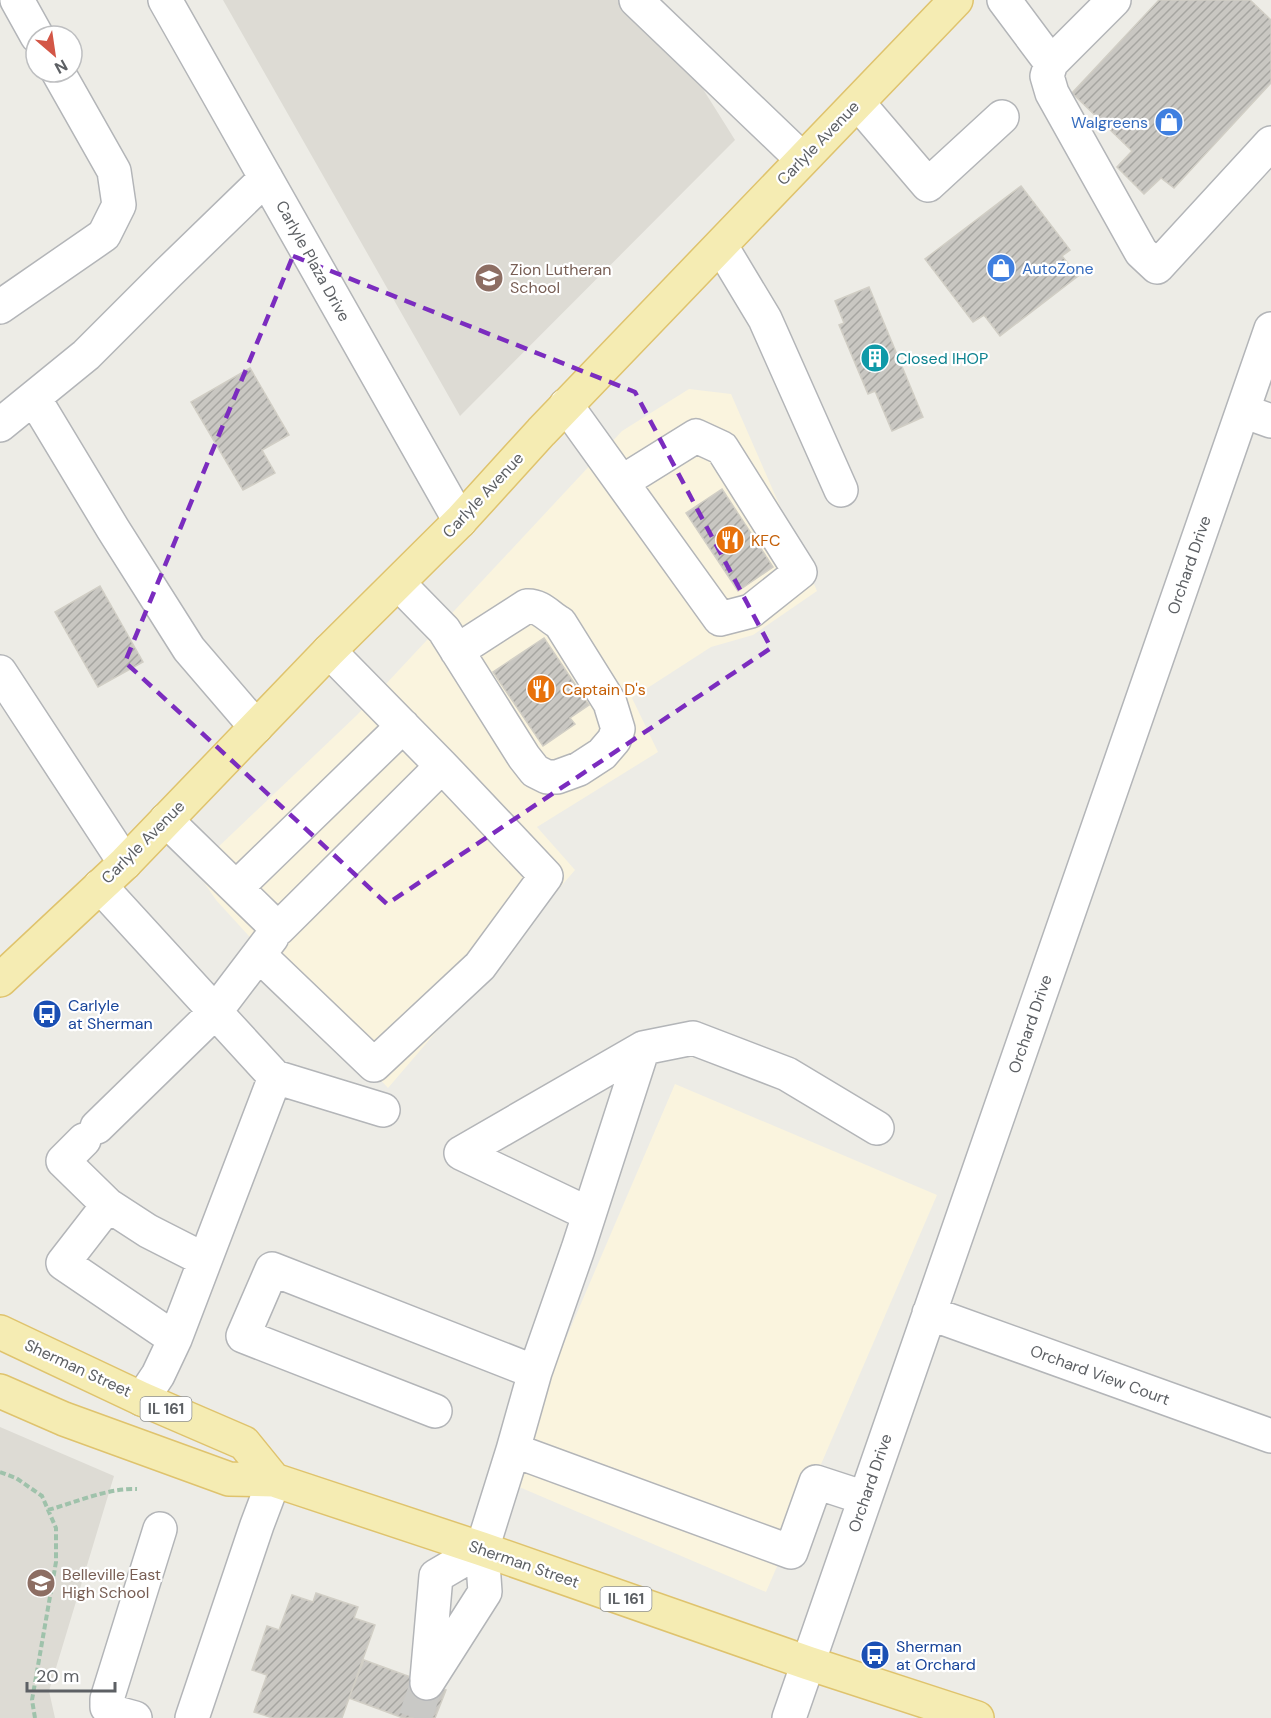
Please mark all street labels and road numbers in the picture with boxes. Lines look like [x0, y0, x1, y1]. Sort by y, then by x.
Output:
street label: Carlyle Avenue [772, 96, 864, 190]
street label: Carlyle Plaza Drive [271, 197, 355, 325]
street label: Carlyle Avenue [438, 448, 528, 542]
street label: Orchard Drive [1162, 513, 1216, 617]
street label: Carlyle Avenue [97, 796, 189, 888]
street label: Orchard Drive [1003, 972, 1057, 1076]
street label: Sherman Street [21, 1334, 135, 1402]
street label: Orchard View Court [1027, 1340, 1173, 1410]
road number: IL 161 [140, 1397, 192, 1421]
street label: Orchard Drive [843, 1431, 897, 1535]
street label: Sherman Street [466, 1535, 582, 1593]
road number: IL 161 [600, 1587, 652, 1611]

